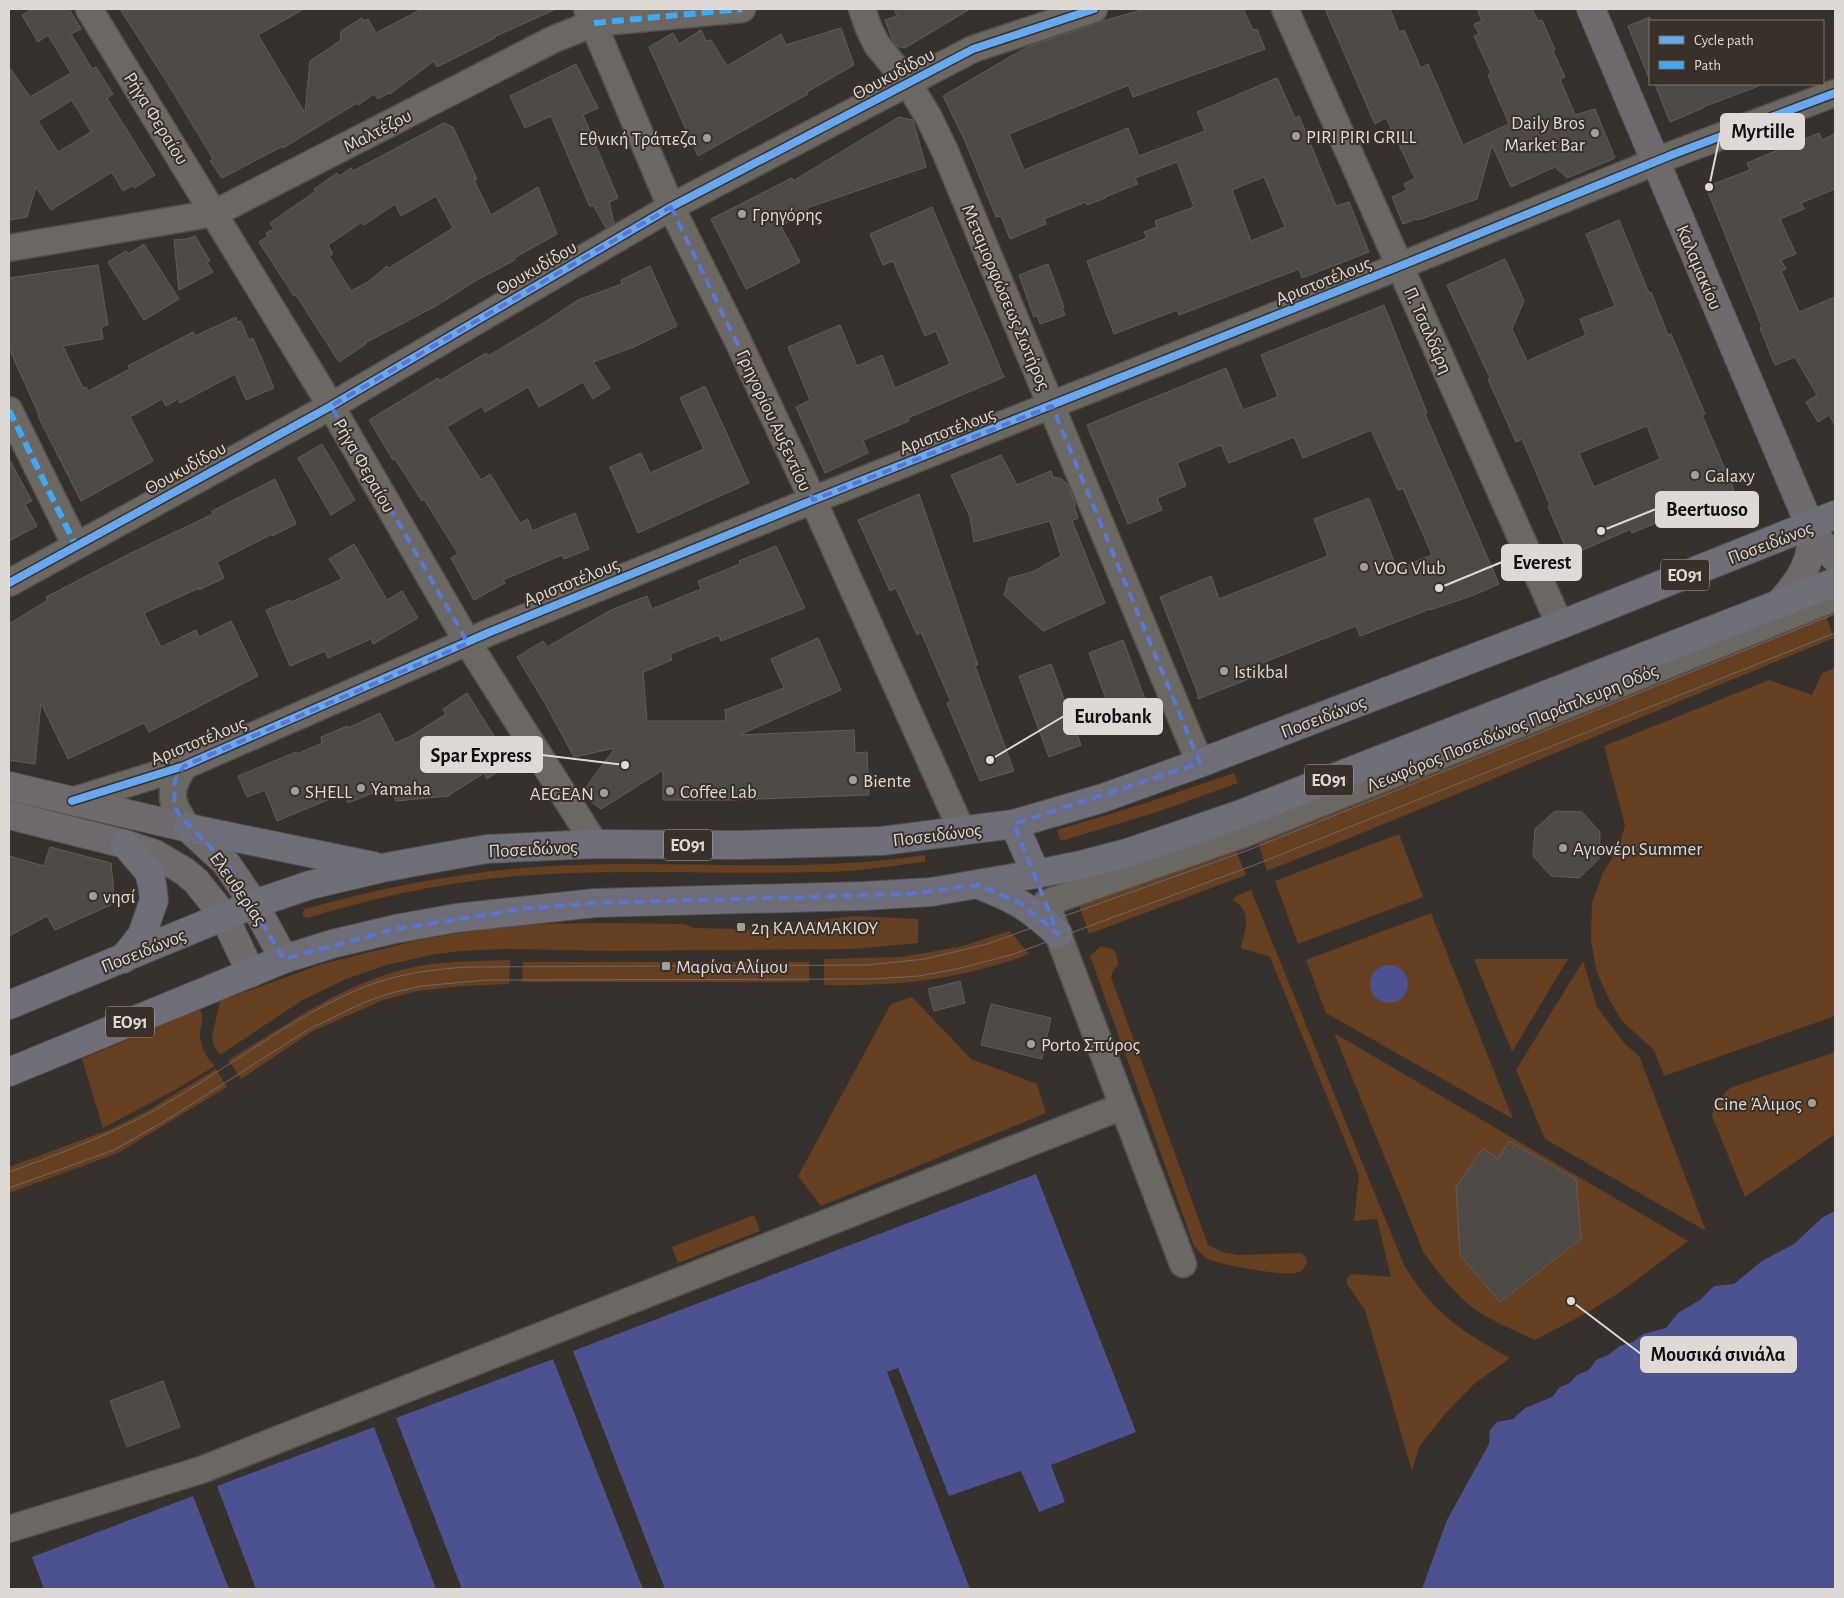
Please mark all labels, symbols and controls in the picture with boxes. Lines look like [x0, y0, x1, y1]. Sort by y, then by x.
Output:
legend [1649, 20, 1824, 85]
text: Cycle path [1694, 33, 1754, 48]
street label: Θουκυδίδου [850, 45, 938, 104]
text: Path [1694, 58, 1721, 73]
street label: Ρήγα Φεραίου [120, 69, 192, 168]
street label: Μαλτέζου [340, 106, 415, 157]
place label: Daily Bros Market Bar [1504, 114, 1585, 155]
callout: Myrtille [1721, 114, 1804, 149]
text: Myrtille [1731, 122, 1795, 142]
marker: Daily Bros Market Bar [1589, 127, 1601, 139]
place label: PIRI PIRI GRILL [1306, 128, 1416, 147]
place label: Εθνική Τράπεζα [579, 130, 697, 149]
marker: PIRI PIRI GRILL [1290, 130, 1302, 142]
marker: Εθνική Τράπεζα [701, 132, 713, 144]
street label: Μεταμορφώσεως Σωτήρος [958, 202, 1053, 393]
place label: Γρηγόρης [752, 206, 822, 225]
marker: Γρηγόρης [736, 208, 748, 220]
street label: Καλαμακίου [1672, 222, 1725, 313]
street label: Θουκυδίδου [493, 238, 580, 299]
street label: Αριστοτέλους [1273, 254, 1374, 309]
street label: Π. Τσαλδάρη [1400, 284, 1455, 377]
street label: Γρηγορίου Αυξεντίου [732, 347, 815, 494]
street label: Αριστοτέλους [897, 404, 998, 458]
street label: Ρήγα Φεραίου [329, 416, 398, 516]
street label: Θουκυδίδου [142, 438, 230, 498]
place label: Galaxy [1705, 467, 1755, 486]
marker: Galaxy [1689, 469, 1701, 481]
callout: Beertuoso [1656, 492, 1758, 527]
text: Beertuoso [1666, 500, 1748, 520]
street label: Ποσειδώνος [1725, 519, 1816, 568]
callout: Everest [1502, 545, 1581, 580]
text: Everest [1513, 553, 1572, 573]
street label: Αριστοτέλους [521, 555, 622, 610]
place label: VOG Vlub [1374, 559, 1446, 578]
road number: ΕΟ91 [1661, 560, 1709, 590]
marker: VOG Vlub [1358, 561, 1370, 573]
street label: Λεωφόρος Ποσειδώνος Παράπλευρη Οδός [1364, 661, 1661, 796]
place label: Istikbal [1234, 663, 1288, 682]
marker: Istikbal [1218, 665, 1230, 677]
street label: Ποσειδώνος [1278, 693, 1369, 742]
callout: Eurobank [1064, 699, 1162, 734]
text: Eurobank [1074, 707, 1152, 727]
street label: Αριστοτέλους [148, 714, 249, 769]
callout: Spar Express [421, 737, 542, 772]
text: Spar Express [430, 746, 532, 766]
road number: ΕΟ91 [1305, 764, 1353, 796]
place label: Biente [863, 772, 911, 791]
marker: Biente [847, 774, 859, 786]
place label: Yamaha [371, 780, 431, 799]
marker: Yamaha [355, 782, 367, 794]
place label: SHELL [305, 783, 352, 802]
place label: Coffee Lab [680, 783, 757, 802]
marker: SHELL [289, 785, 301, 797]
place label: AEGEAN [530, 785, 594, 804]
marker: Coffee Lab [664, 785, 676, 797]
marker: AEGEAN [598, 787, 610, 799]
street label: Ποσειδώνος [892, 821, 983, 850]
road number: ΕΟ91 [664, 830, 712, 860]
street label: Ποσειδώνος [488, 838, 578, 861]
place label: Αγιονέρι Summer [1573, 840, 1702, 859]
marker: Αγιονέρι Summer [1557, 842, 1569, 854]
street label: Ελευθερίας [206, 849, 270, 929]
place label: νησί [103, 888, 136, 907]
marker: νησί [87, 890, 99, 902]
place label: 2η ΚΑΛΑΜΑΚΙΟΥ [751, 919, 878, 938]
marker: 2η ΚΑΛΑΜΑΚΙΟΥ [735, 921, 747, 933]
street label: Ποσειδώνος [99, 926, 188, 977]
place label: Μαρίνα Αλίμου [676, 958, 788, 977]
marker: Μαρίνα Αλίμου [660, 960, 672, 972]
road number: ΕΟ91 [106, 1006, 154, 1038]
place label: Porto Σπύρος [1041, 1036, 1140, 1055]
marker: Porto Σπύρος [1025, 1038, 1037, 1050]
place label: Cine Άλιμος [1714, 1095, 1802, 1114]
marker: Cine Άλιμος [1806, 1097, 1818, 1109]
callout: Μουσικά σινιάλα [1641, 1337, 1796, 1372]
text: Μουσικά σινιάλα [1651, 1345, 1786, 1365]

